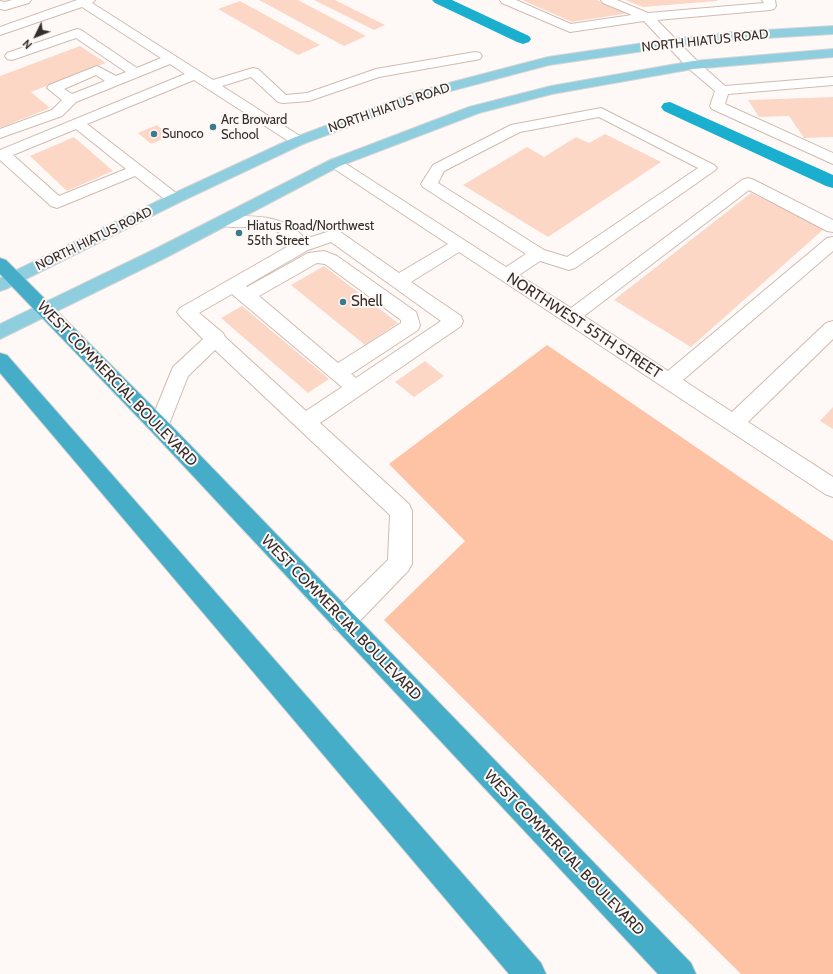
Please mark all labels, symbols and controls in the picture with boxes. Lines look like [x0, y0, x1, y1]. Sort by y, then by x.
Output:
north arrow [16, 16, 56, 56]
street label: NORTH HIATUS ROAD [641, 27, 769, 55]
text: N [19, 37, 35, 52]
street label: NORTH HIATUS ROAD [326, 80, 452, 136]
place label: Arc Broward School [221, 112, 287, 143]
marker: Arc Broward School [208, 122, 218, 132]
place label: Sunoco [162, 126, 204, 142]
marker: Sunoco [149, 129, 159, 139]
street label: NORTH HIATUS ROAD [33, 204, 155, 274]
place label: Hiatus Road/Northwest 55th Street [247, 218, 374, 249]
marker: Hiatus Road/Northwest 55th Street [234, 228, 244, 238]
street label: NORTHWEST 55TH STREET [503, 269, 665, 383]
place label: Shell [351, 293, 383, 311]
marker: Shell [338, 297, 348, 307]
street label: WEST COMMERCIAL BOULEVARD [33, 298, 201, 470]
street label: WEST COMMERCIAL BOULEVARD [257, 532, 425, 704]
street label: WEST COMMERCIAL BOULEVARD [480, 767, 648, 939]

